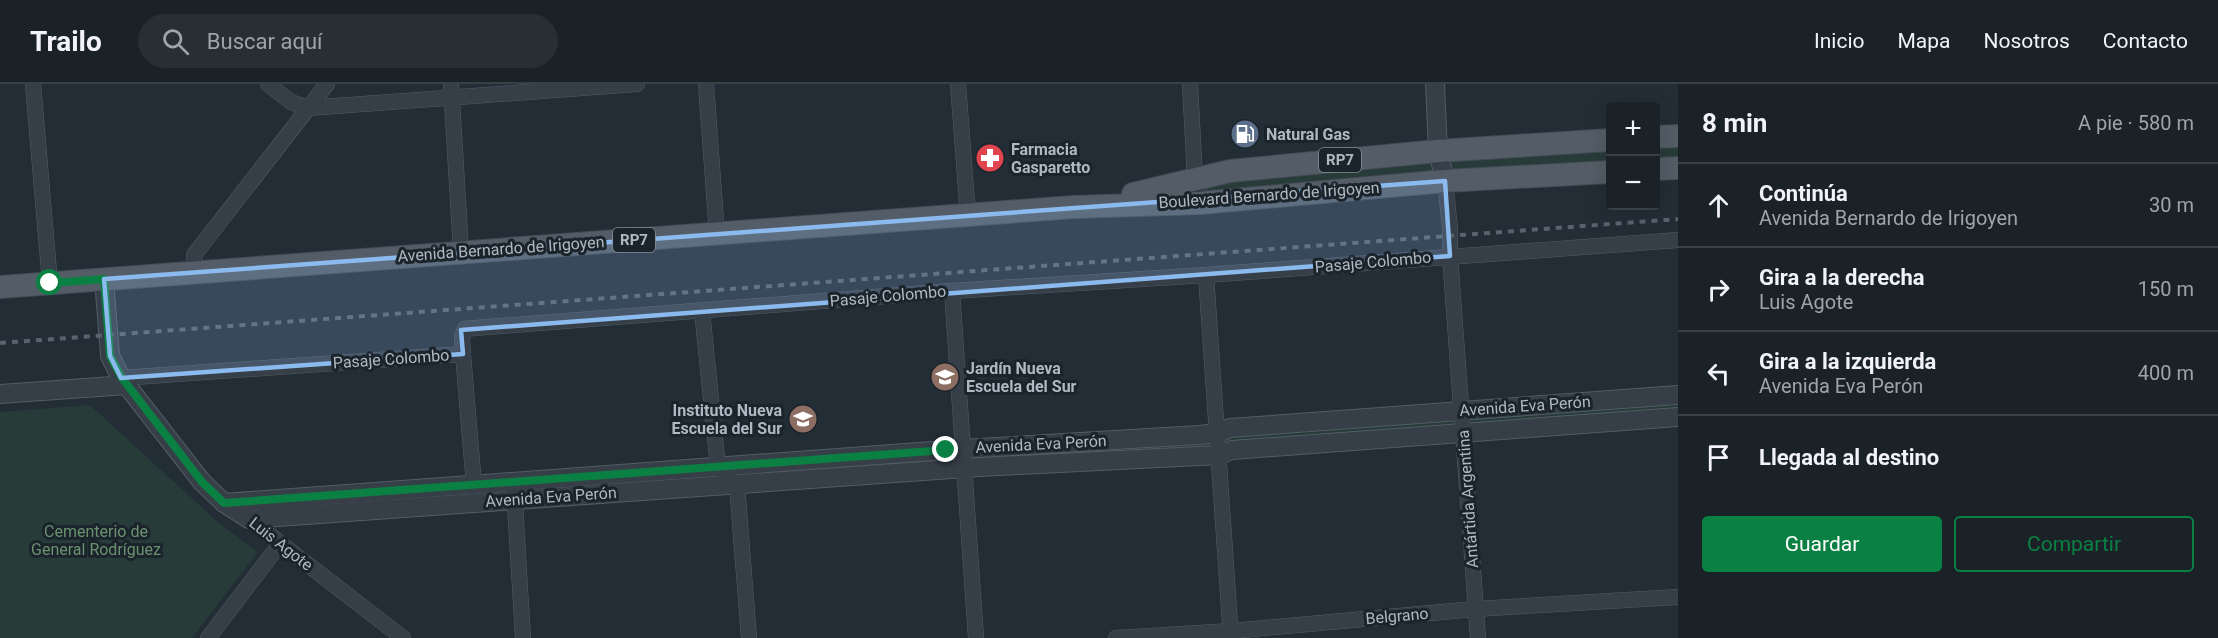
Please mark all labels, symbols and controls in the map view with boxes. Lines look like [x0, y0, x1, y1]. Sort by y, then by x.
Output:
search box [138, 14, 558, 68]
text: Trailo [30, 25, 102, 58]
icon: search [159, 25, 192, 58]
text: Buscar aquí [207, 29, 322, 54]
text: Inicio [1814, 29, 1864, 53]
text: Mapa [1897, 29, 1950, 53]
text: Nosotros [1983, 29, 2070, 53]
text: Contacto [2103, 29, 2188, 53]
map controls [1606, 102, 1660, 210]
button: + [1606, 102, 1660, 156]
text: 8 min [1702, 108, 1767, 138]
text: A pie · 580 m [2078, 111, 2194, 135]
fuel station icon: Natural Gas [1229, 118, 1261, 150]
place label: Natural Gas [1266, 125, 1350, 144]
place label: Farmacia Gasparetto [1011, 140, 1090, 177]
pharmacy icon: Farmacia Gasparetto [974, 142, 1006, 174]
road number: RP7 [1319, 148, 1361, 172]
button: − [1606, 156, 1660, 210]
street label: Boulevard Bernardo de Irigoyen [1158, 178, 1380, 212]
text: Continúa [1759, 181, 1848, 206]
icon: ahead [1702, 189, 1735, 222]
text: 30 m [2149, 193, 2194, 217]
text: Avenida Bernardo de Irigoyen [1759, 206, 2018, 230]
road number: RP7 [613, 228, 655, 252]
street label: Avenida Bernardo de Irigoyen [397, 232, 605, 266]
street label: Pasaje Colombo [1314, 247, 1432, 277]
text: Gira a la derecha [1759, 265, 1925, 290]
route start [36, 269, 62, 295]
icon: right [1702, 273, 1735, 306]
text: 150 m [2138, 277, 2194, 301]
street label: Pasaje Colombo [829, 281, 947, 311]
text: Luis Agote [1759, 290, 1853, 314]
street label: Pasaje Colombo [332, 345, 450, 373]
text: Gira a la izquierda [1759, 349, 1936, 374]
icon: left [1702, 357, 1735, 390]
place label: Jardín Nueva Escuela del Sur [966, 359, 1077, 396]
school or university icon: Jardín Nueva Escuela del Sur [929, 361, 961, 393]
text: 400 m [2138, 361, 2194, 385]
text: Avenida Eva Perón [1759, 374, 1923, 398]
street label: Avenida Eva Perón [1459, 392, 1591, 420]
place label: Instituto Nueva Escuela del Sur [672, 401, 782, 438]
school or university icon: Instituto Nueva Escuela del Sur [787, 403, 819, 435]
street label: Antártida Argentina [1454, 429, 1482, 569]
street label: Avenida Eva Perón [975, 431, 1107, 457]
route end [932, 436, 958, 462]
icon: arrive [1702, 441, 1735, 474]
text: Llegada al destino [1759, 445, 1939, 470]
street label: Avenida Eva Perón [485, 483, 617, 511]
street label: Luis Agote [245, 513, 317, 575]
button: Guardar [1702, 516, 1942, 572]
button: Compartir [1954, 516, 2194, 572]
park label: Cementerio de General Rodríguez [31, 522, 161, 559]
street label: Belgrano [1365, 604, 1429, 628]

